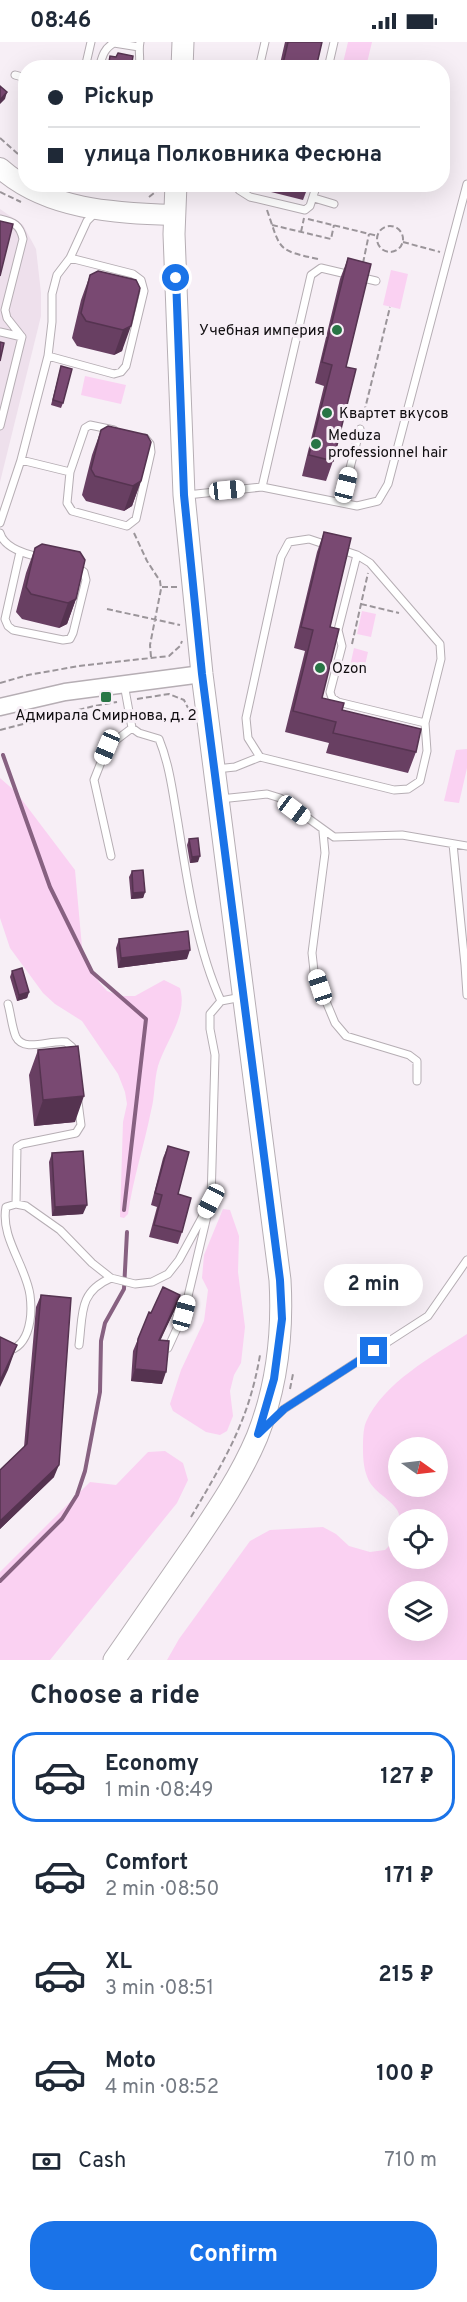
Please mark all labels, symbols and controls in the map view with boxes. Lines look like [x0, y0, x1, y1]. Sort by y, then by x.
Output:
text: 08:46 [30, 8, 91, 35]
text: Pickup [84, 84, 154, 111]
text: улица Полковника Фесюна [84, 142, 382, 169]
route start [162, 264, 189, 291]
place label: Учебная империя [199, 322, 325, 341]
marker: Учебная империя [330, 323, 344, 337]
place label: Квартет вкусов [339, 405, 449, 424]
marker: Квартет вкусов [320, 406, 334, 420]
place label: Meduza professionnel hair [328, 427, 448, 463]
marker: Meduza professionnel hair [309, 437, 323, 451]
car [333, 465, 359, 505]
car [208, 479, 246, 501]
place label: Ozon [332, 660, 367, 679]
marker: Ozon [313, 661, 327, 675]
marker: Адмирала Смирнова, д. 2 [99, 690, 113, 704]
place label: Адмирала Смирнова, д. 2 [15, 707, 197, 726]
car [92, 727, 122, 767]
car [274, 792, 314, 828]
car [306, 967, 334, 1007]
car [195, 1181, 227, 1221]
callout: 2 min [324, 1264, 424, 1306]
text: 2 min [347, 1272, 400, 1298]
car [171, 1293, 197, 1333]
route end [360, 1337, 387, 1364]
north arrow [388, 1437, 448, 1497]
map controls [388, 1437, 448, 1641]
button: locate [388, 1509, 448, 1569]
button: layers [388, 1581, 448, 1641]
text: Choose a ride [30, 1679, 200, 1713]
icon: car [33, 1750, 87, 1804]
text: Economy [105, 1751, 199, 1778]
text: 127 ₽ [380, 1764, 434, 1791]
text: 1 min · 08:49 [105, 1778, 213, 1804]
icon: car [33, 1849, 87, 1903]
text: Comfort [105, 1850, 188, 1877]
text: 171 ₽ [384, 1863, 434, 1890]
text: 2 min · 08:50 [105, 1877, 219, 1903]
icon: car [33, 1948, 87, 2002]
text: XL [105, 1949, 132, 1976]
text: 215 ₽ [378, 1962, 434, 1989]
text: 3 min · 08:51 [105, 1976, 214, 2002]
icon: car [33, 2047, 87, 2101]
text: Moto [105, 2048, 156, 2075]
text: 100 ₽ [376, 2061, 434, 2088]
text: 4 min · 08:52 [105, 2075, 219, 2101]
icon: cash [30, 2145, 63, 2178]
text: Cash [78, 2148, 127, 2175]
text: 710 m [384, 2148, 437, 2174]
button: Confirm [30, 2221, 437, 2290]

